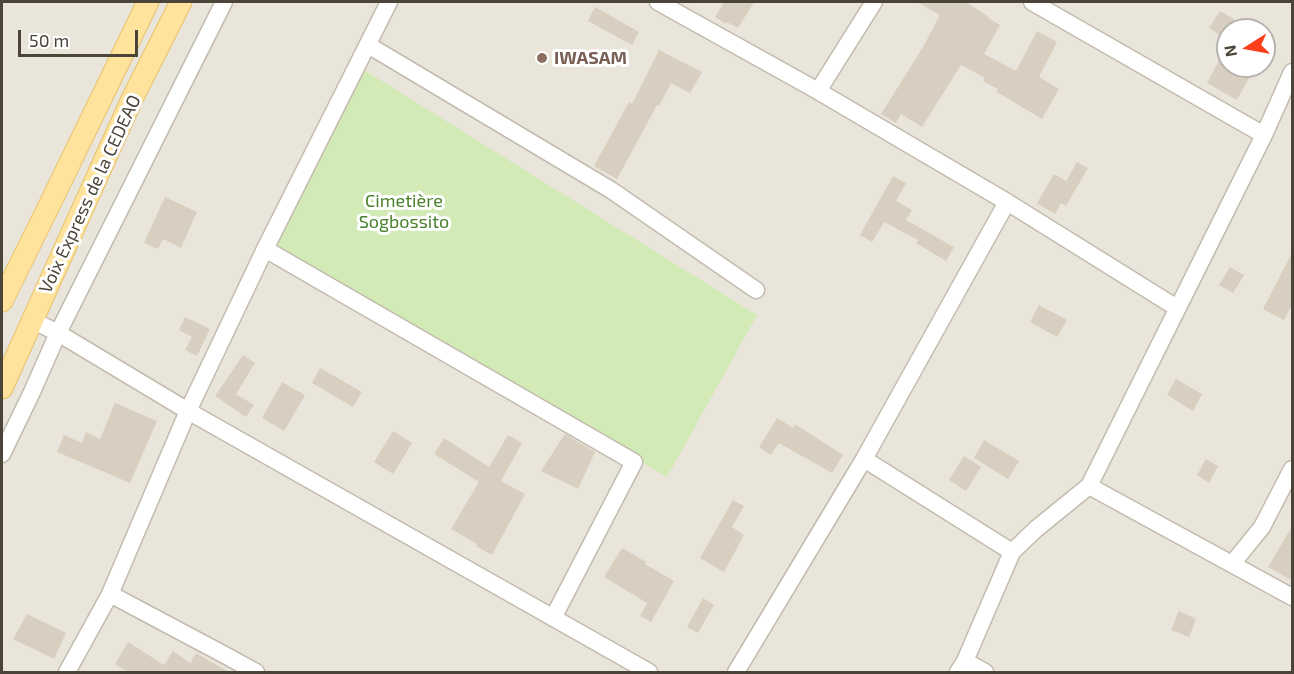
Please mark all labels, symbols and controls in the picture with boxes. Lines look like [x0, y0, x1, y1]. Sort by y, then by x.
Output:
scale bar [21, 18, 141, 56]
north arrow [1216, 18, 1276, 78]
text: 50 m [29, 29, 69, 51]
text: N [1219, 44, 1240, 59]
place label: IWASAM [554, 47, 627, 69]
marker: IWASAM [535, 51, 549, 65]
street label: Voix Express de la CEDEAO [35, 91, 145, 297]
park label: Cimetière Sogbossito [359, 190, 449, 232]

